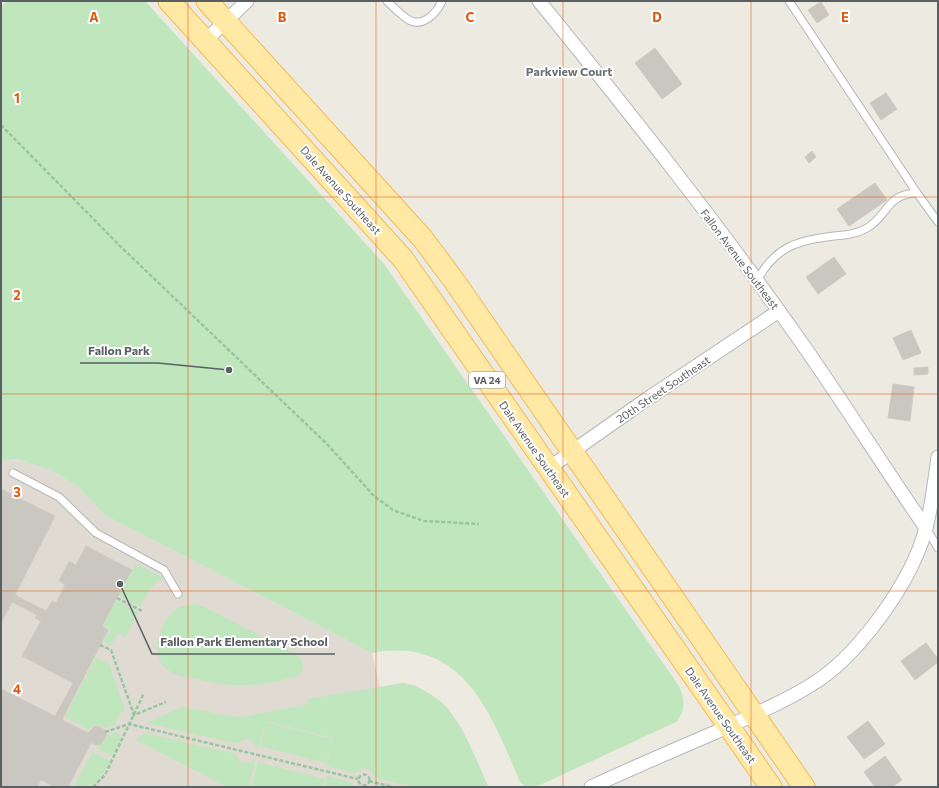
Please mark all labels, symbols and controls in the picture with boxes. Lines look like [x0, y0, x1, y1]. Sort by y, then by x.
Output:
text: A [89, 9, 99, 25]
text: B [278, 9, 287, 25]
text: C [466, 9, 475, 25]
text: D [652, 9, 662, 25]
text: E [841, 9, 849, 25]
district label: Parkview Court [526, 64, 612, 78]
text: 1 [14, 90, 20, 106]
street label: Dale Avenue Southeast [298, 143, 384, 237]
street label: Fallon Avenue Southeast [698, 206, 782, 312]
text: 2 [13, 287, 21, 303]
callout: Fallon Park [80, 339, 158, 363]
text: Fallon Park [88, 343, 150, 357]
street label: 20th Street Southeast [614, 352, 713, 425]
road number: VA 24 [469, 372, 505, 388]
street label: Dale Avenue Southeast [497, 398, 573, 500]
text: 3 [13, 484, 21, 500]
callout: Fallon Park Elementary School [152, 630, 335, 654]
text: Fallon Park Elementary School [160, 634, 328, 648]
street label: Dale Avenue Southeast [683, 664, 759, 766]
text: 4 [13, 681, 21, 697]

